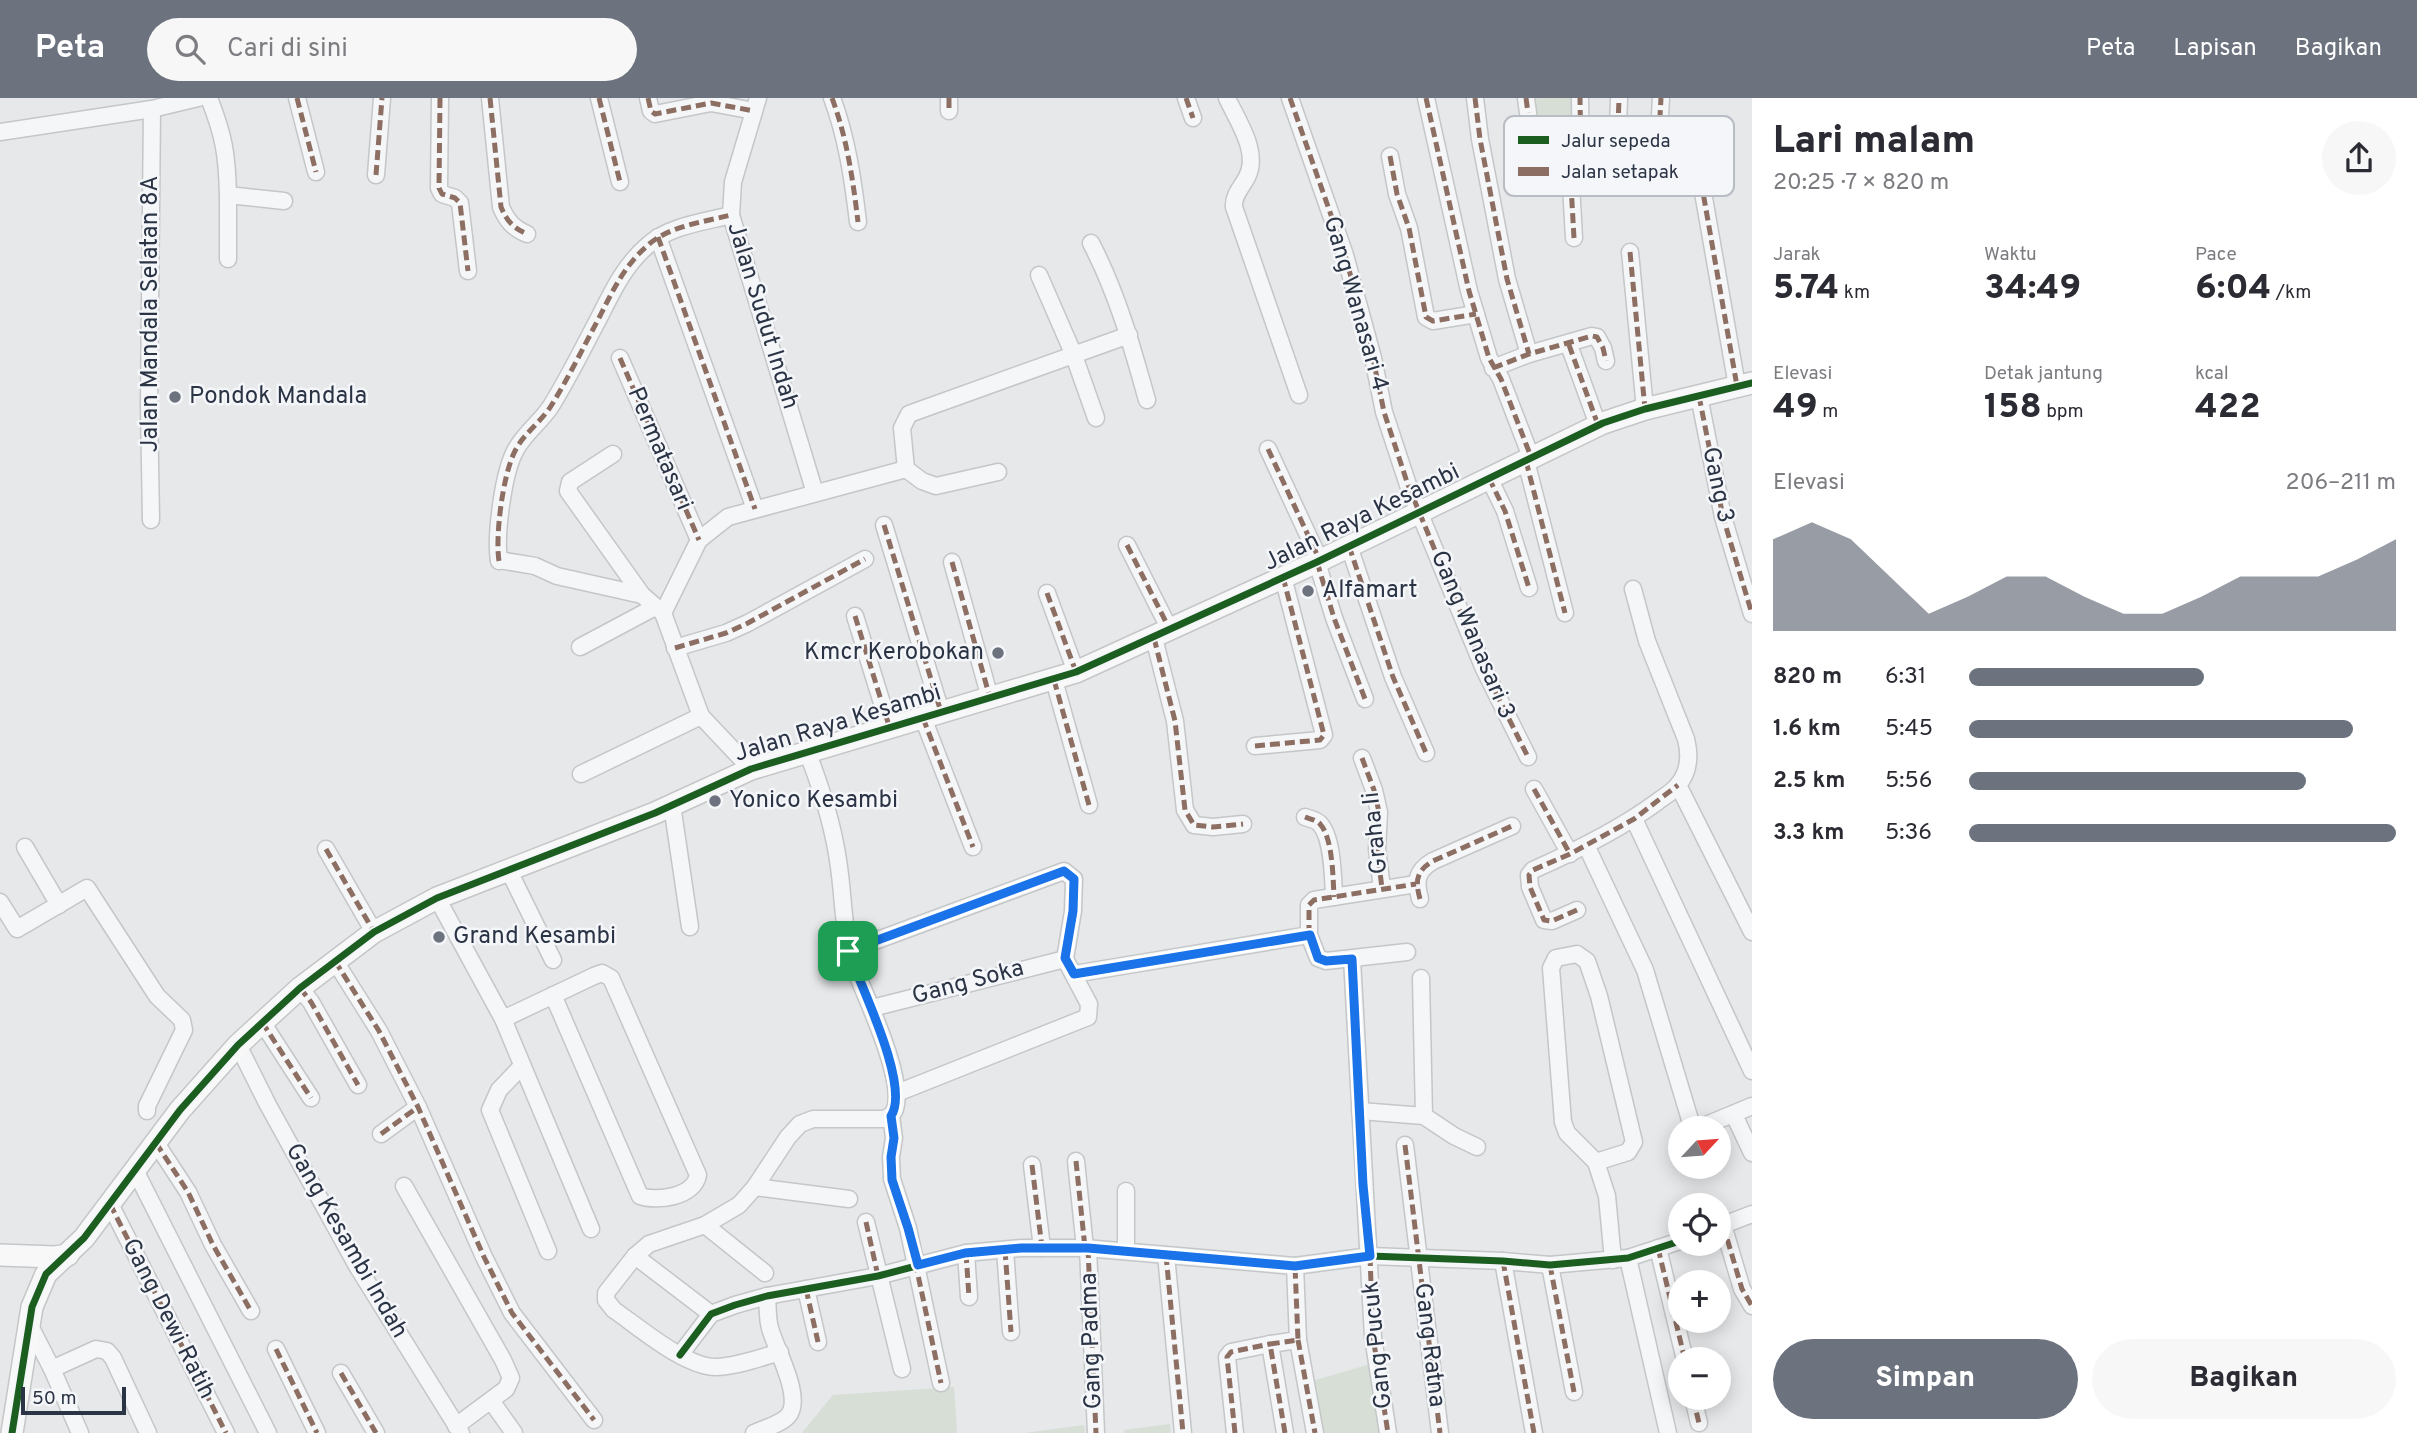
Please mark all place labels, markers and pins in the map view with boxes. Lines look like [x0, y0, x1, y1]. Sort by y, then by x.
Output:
place label: Pondok Mandala [189, 382, 367, 412]
marker: Pondok Mandala [167, 389, 183, 405]
place label: Alfamart [1322, 576, 1418, 606]
marker: Alfamart [1300, 583, 1316, 599]
place label: Kmcr Kerobokan [804, 638, 984, 668]
marker: Kmcr Kerobokan [990, 645, 1006, 661]
place label: Yonico Kesambi [729, 786, 898, 816]
marker: Yonico Kesambi [707, 793, 723, 809]
pin [818, 921, 878, 981]
place label: Grand Kesambi [453, 922, 616, 952]
marker: Grand Kesambi [431, 929, 447, 945]

